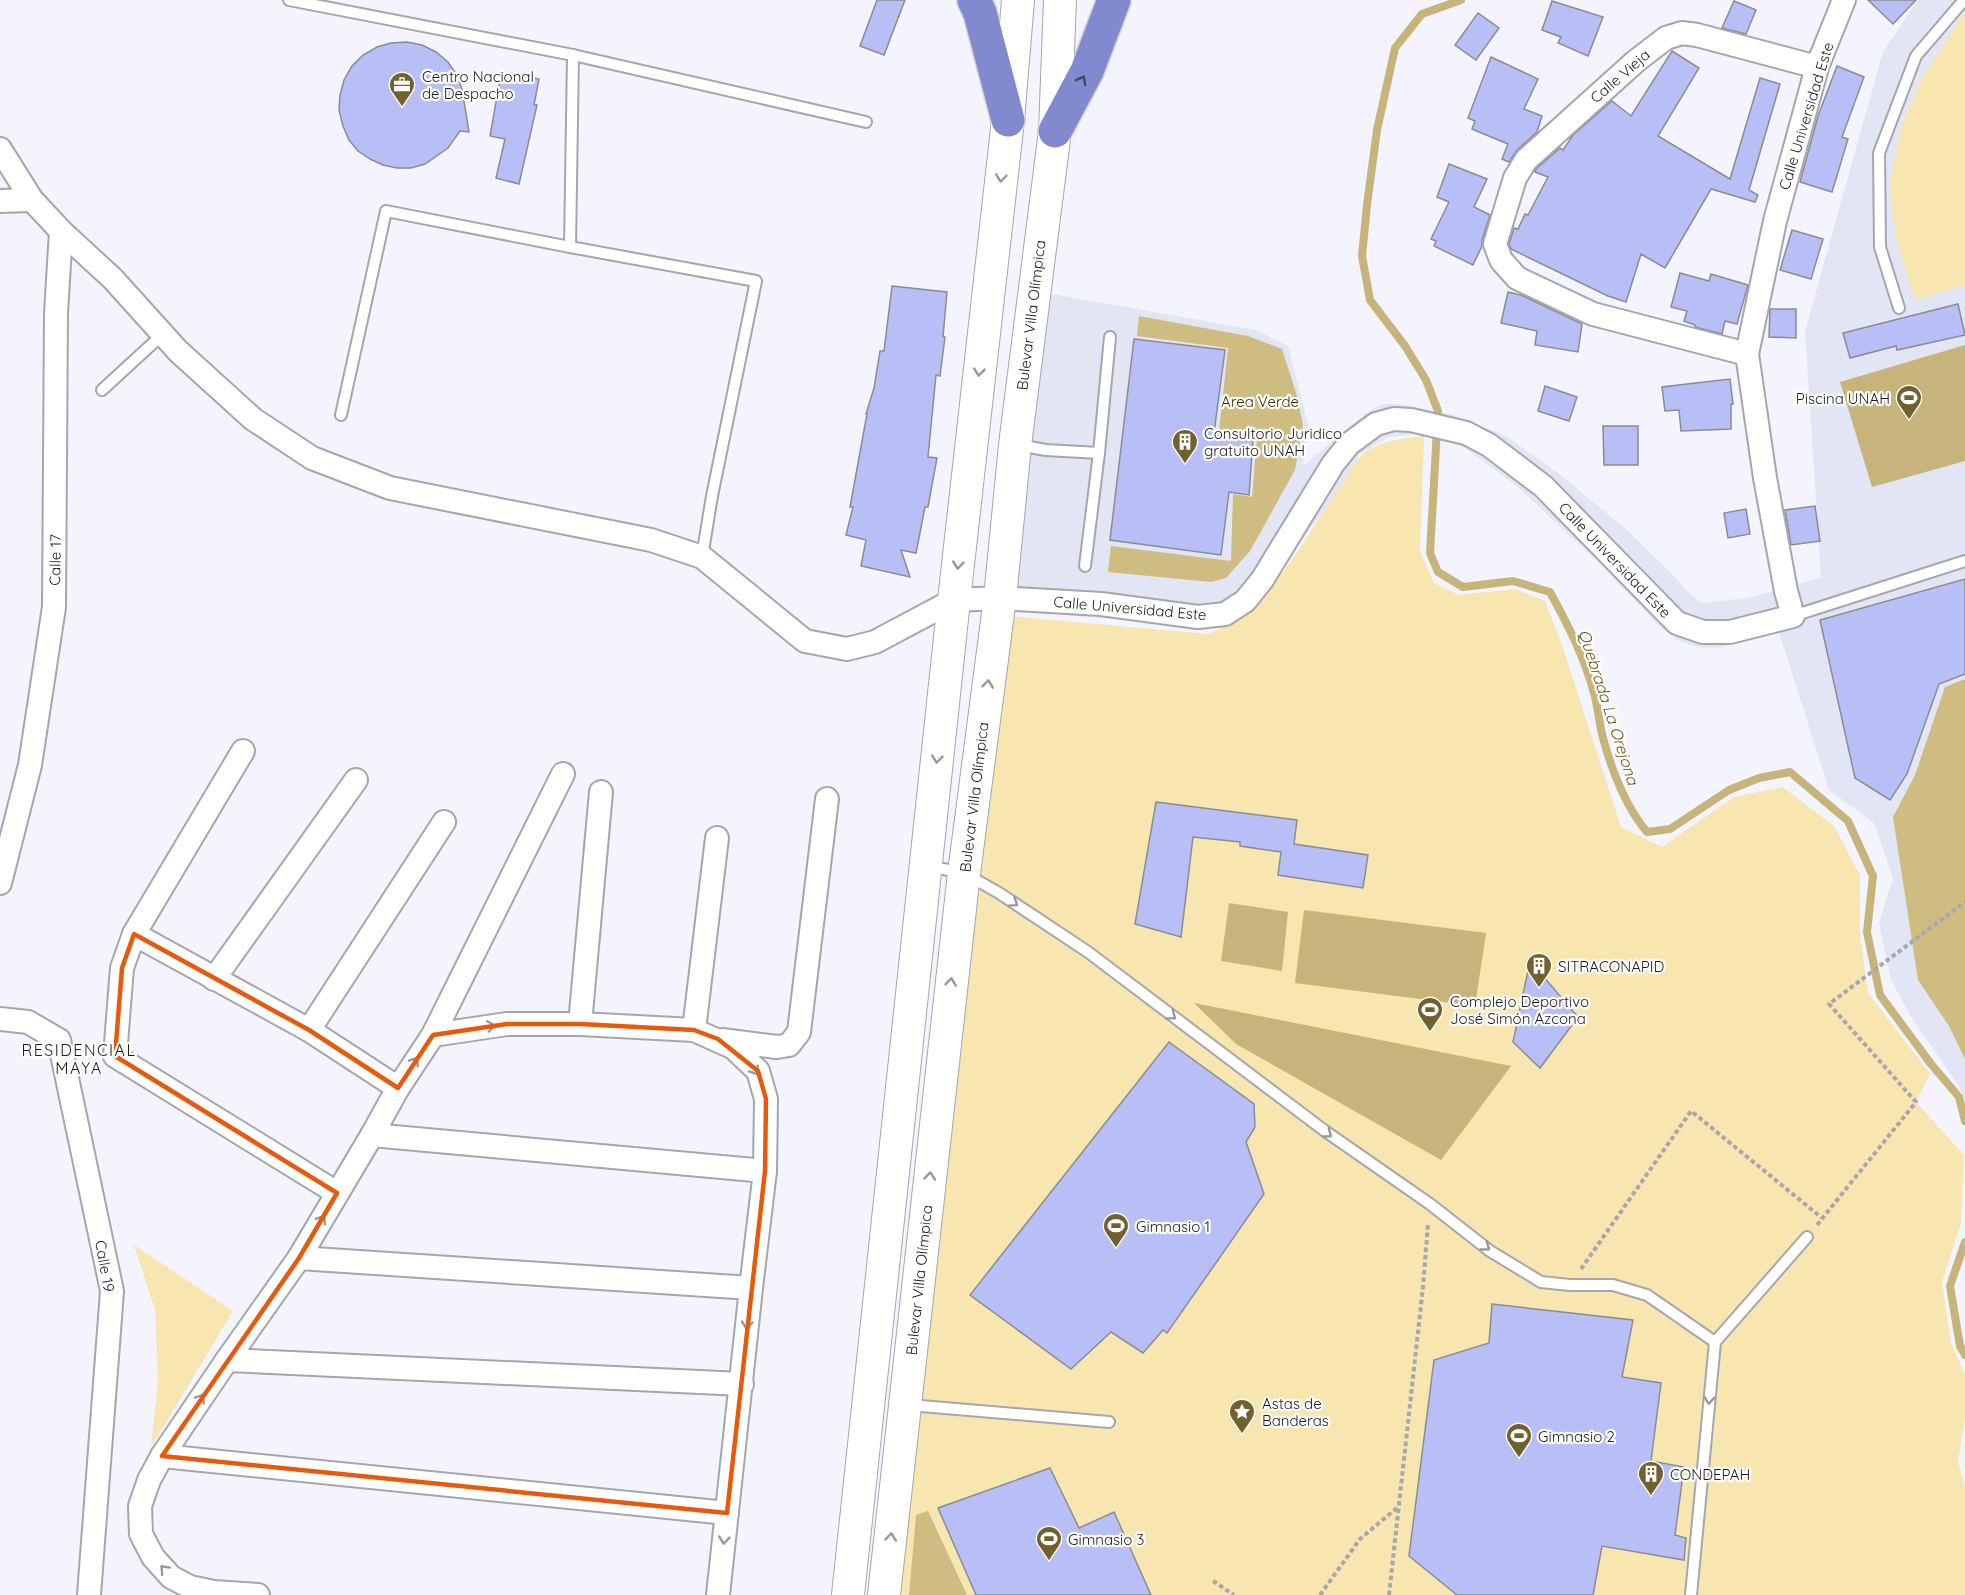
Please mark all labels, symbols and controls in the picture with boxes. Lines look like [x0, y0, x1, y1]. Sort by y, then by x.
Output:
street label: Calle Universidad Este [1774, 40, 1838, 192]
street label: Calle Vieja [1586, 45, 1654, 107]
place label: Centro Nacional de Despacho [422, 67, 534, 103]
office icon: Centro Nacional de Despacho [387, 70, 417, 108]
one-way arrow [1075, 76, 1086, 86]
one-way arrow [995, 173, 1008, 182]
street label: Bulevar Villa Olímpica [1012, 239, 1050, 391]
one-way arrow [973, 367, 985, 376]
sports icon: Piscina UNAH [1894, 383, 1924, 421]
place label: Piscina UNAH [1796, 389, 1890, 408]
park label: Area Verde [1221, 392, 1299, 411]
place label: Consultorio Juridico gratuito UNAH [1204, 424, 1342, 460]
building icon: Consultorio Juridico gratuito UNAH [1170, 427, 1200, 465]
street label: Calle Universidad Este [1555, 498, 1675, 622]
street label: Calle 17 [45, 534, 65, 586]
one-way arrow [952, 561, 964, 570]
street label: Calle Universidad Este [1053, 592, 1207, 624]
water label: Quebrada La Orejona [1574, 627, 1644, 788]
one-way arrow [982, 680, 994, 689]
street label: Bulevar Villa Olímpica [955, 721, 993, 873]
one-way arrow [931, 755, 944, 764]
one-way arrow [1007, 896, 1018, 907]
building icon: SITRACONAPID [1524, 951, 1554, 989]
place label: SITRACONAPID [1558, 957, 1665, 976]
one-way arrow [945, 978, 957, 987]
place label: Complejo Deportivo José Simón Azcona [1450, 992, 1589, 1028]
sports icon: Complejo Deportivo José Simón Azcona [1415, 995, 1445, 1033]
one-way arrow [1166, 1009, 1177, 1020]
one-way arrow [486, 1021, 495, 1033]
district label: RESIDENCIAL MAYA [22, 1040, 136, 1078]
one-way arrow [408, 1057, 419, 1068]
one-way arrow [747, 1064, 758, 1075]
one-way arrow [1322, 1126, 1333, 1137]
one-way arrow [923, 1171, 936, 1181]
street label: Bulevar Villa Olímpica [902, 1204, 936, 1356]
sports icon: Gimnasio 1 [1101, 1211, 1131, 1249]
one-way arrow [314, 1215, 326, 1226]
place label: Gimnasio 1 [1136, 1217, 1210, 1236]
street label: Calle 19 [91, 1239, 119, 1293]
one-way arrow [1480, 1240, 1491, 1251]
one-way arrow [741, 1320, 754, 1330]
one-way arrow [194, 1394, 205, 1405]
place label: Astas de Banderas [1262, 1394, 1329, 1430]
one-way arrow [1703, 1396, 1716, 1405]
place icon: Astas de Banderas [1227, 1397, 1257, 1435]
sports icon: Gimnasio 2 [1504, 1421, 1534, 1459]
place label: Gimnasio 2 [1538, 1427, 1615, 1446]
building icon: CONDEPAH [1636, 1459, 1666, 1497]
place label: CONDEPAH [1670, 1465, 1750, 1484]
sports icon: Gimnasio 3 [1034, 1524, 1064, 1562]
place label: Gimnasio 3 [1068, 1530, 1144, 1549]
one-way arrow [884, 1532, 897, 1541]
one-way arrow [719, 1535, 731, 1544]
one-way arrow [160, 1566, 171, 1576]

